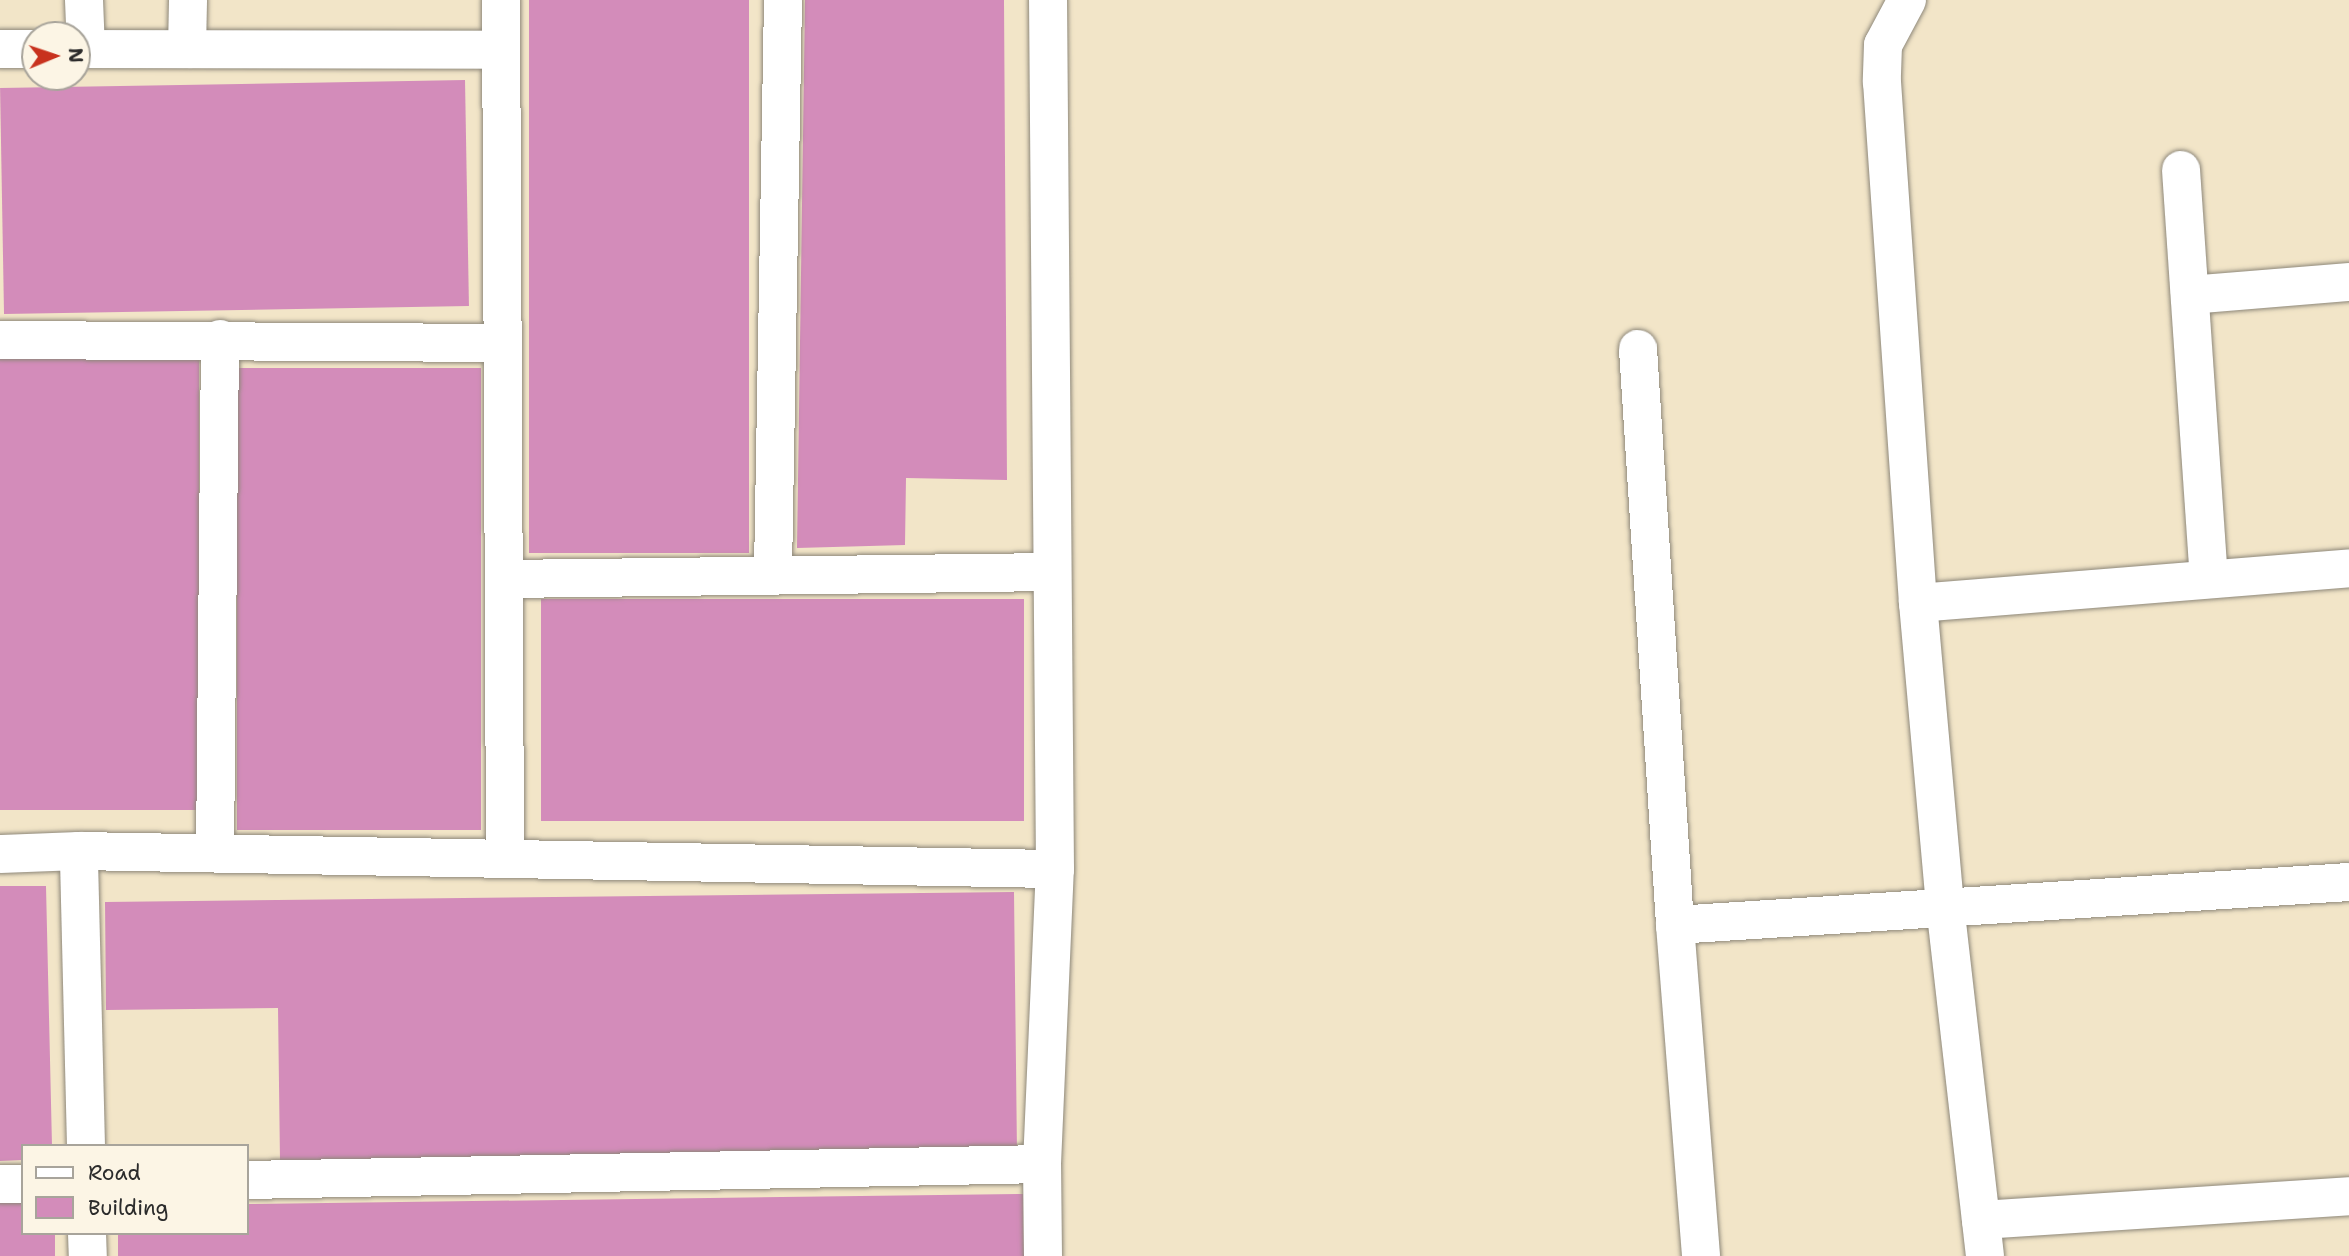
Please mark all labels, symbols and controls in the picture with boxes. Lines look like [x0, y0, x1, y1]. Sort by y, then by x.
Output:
north arrow [21, 21, 91, 91]
text: N [63, 47, 88, 63]
legend [21, 1144, 248, 1235]
text: Road [88, 1159, 141, 1187]
text: Building [88, 1194, 168, 1222]

